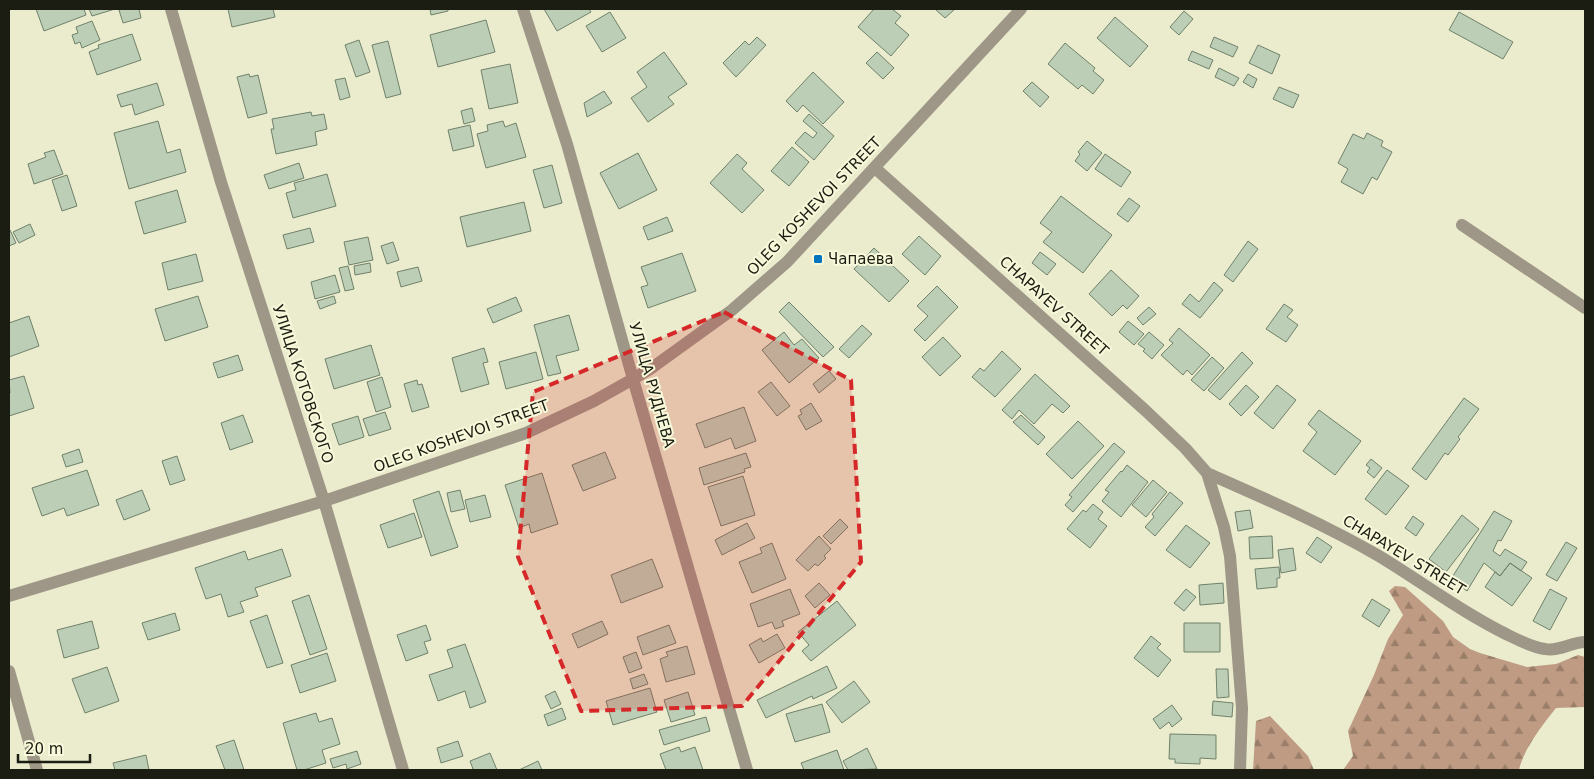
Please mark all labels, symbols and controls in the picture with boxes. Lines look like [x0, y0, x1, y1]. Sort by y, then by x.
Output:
street label: OLEG KOSHEVOI STREET [743, 132, 885, 279]
place label: Чапаева [828, 250, 894, 268]
street label: CHAPAYEV STREET [996, 252, 1113, 360]
marker: Чапаева [812, 253, 824, 265]
street label: УЛИЦА КОТОВСКОГО [269, 302, 337, 466]
street label: УЛИЦА РУДНЕВА [625, 320, 679, 450]
street label: OLEG KOSHEVOI STREET [371, 396, 552, 476]
street label: CHAPAYEV STREET [1339, 511, 1469, 599]
scale bar [18, 732, 90, 764]
text: 20 m [25, 740, 63, 758]

